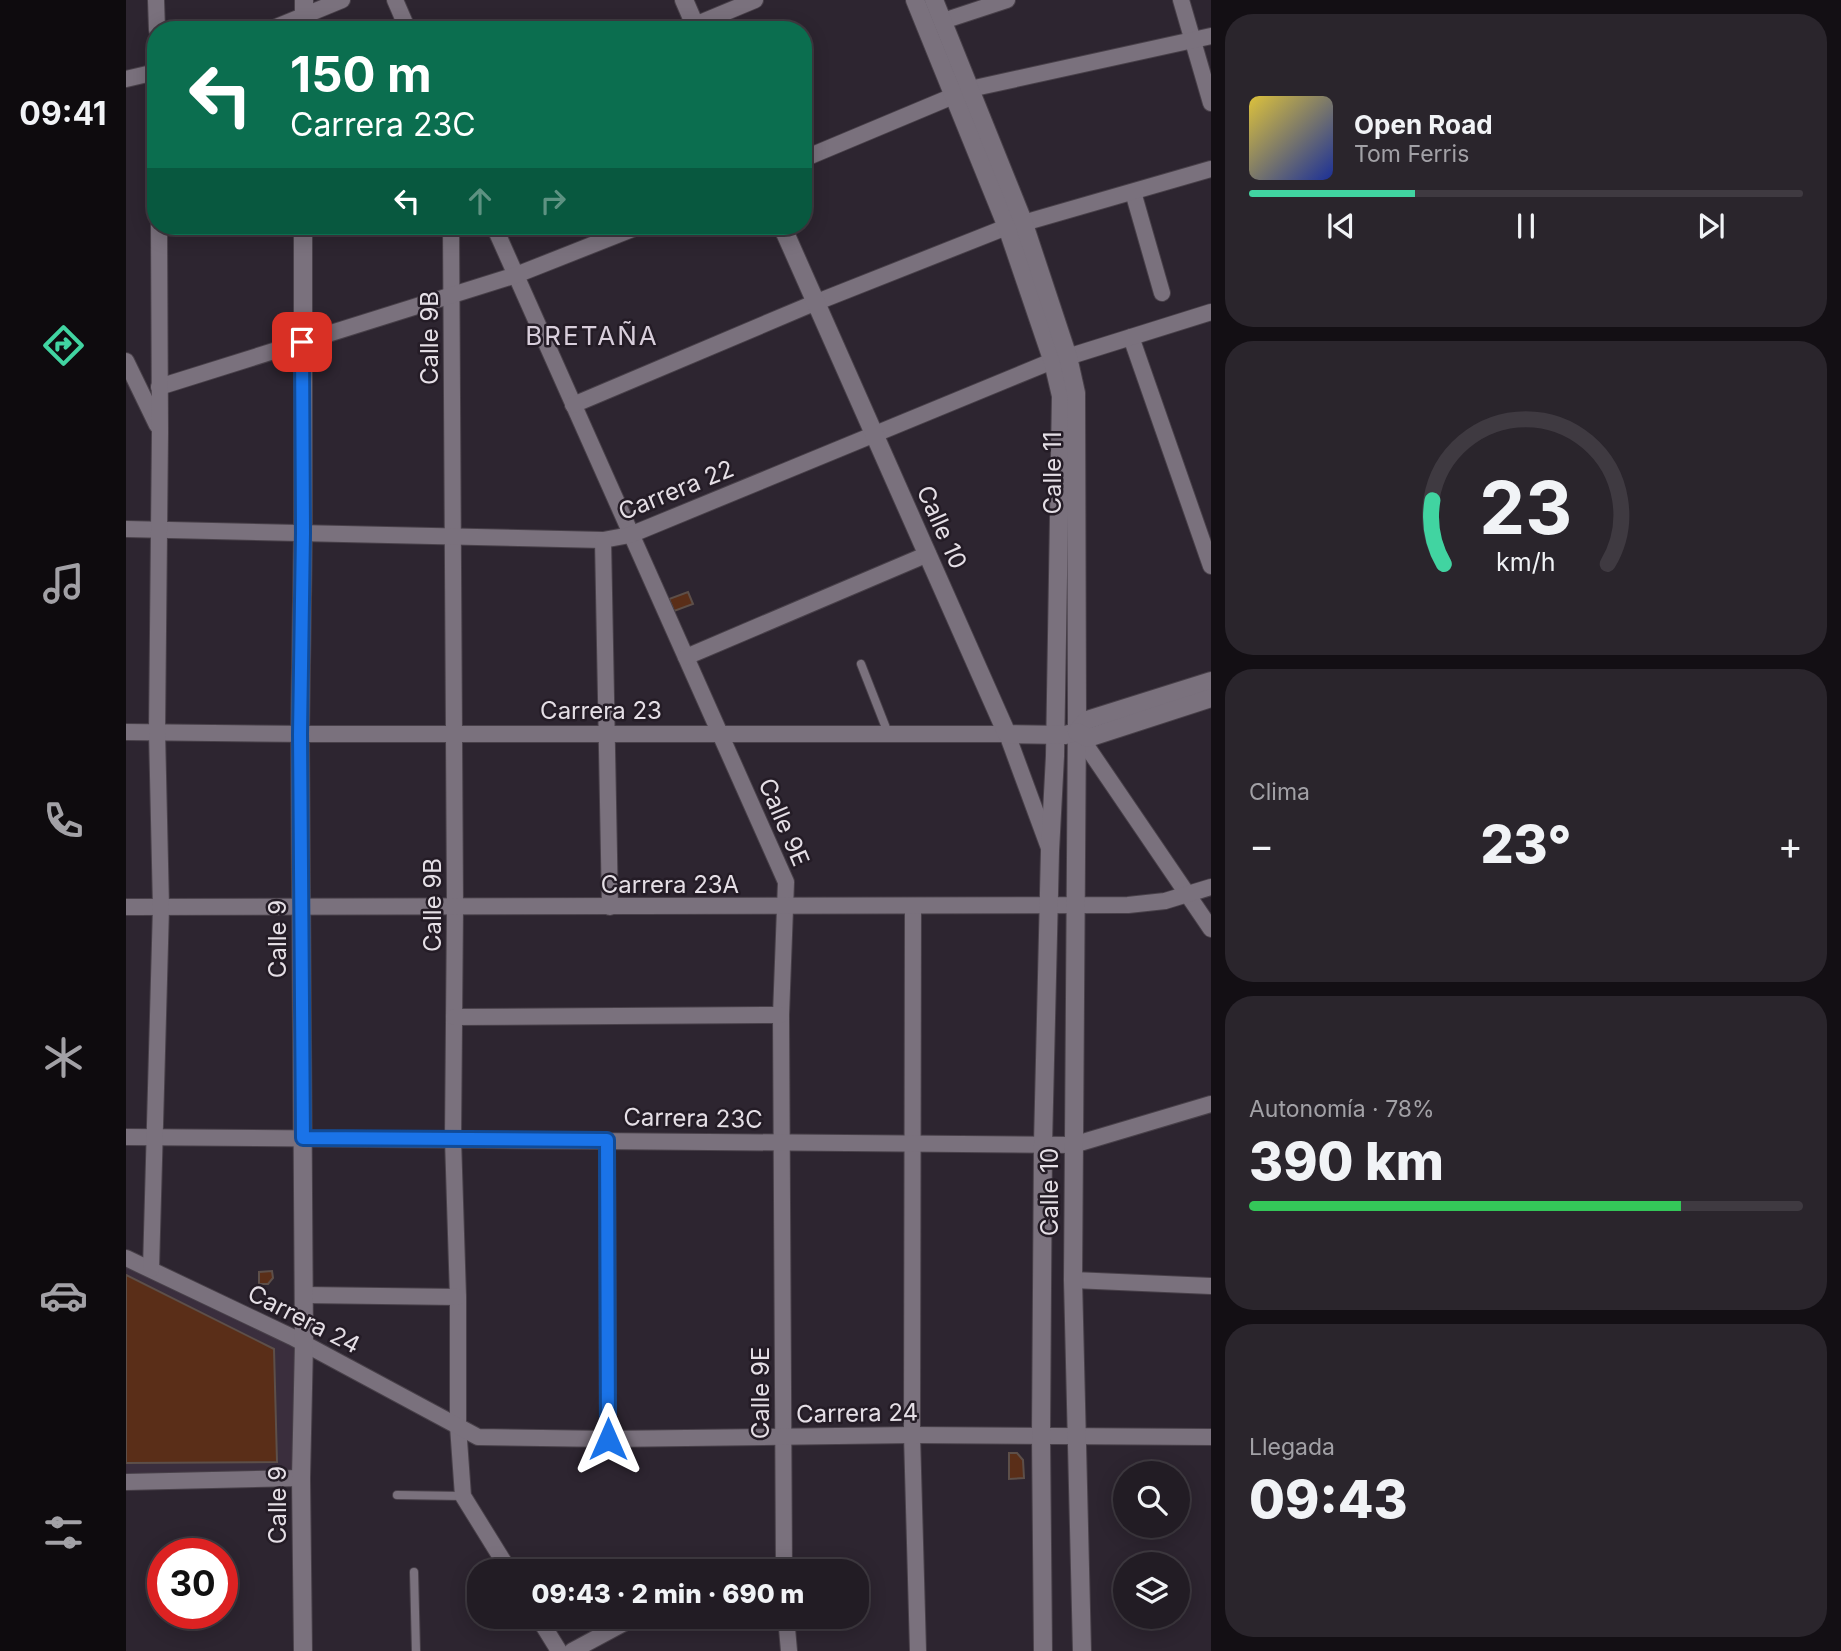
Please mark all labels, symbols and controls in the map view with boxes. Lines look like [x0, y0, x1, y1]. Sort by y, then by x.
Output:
text: 150 m [290, 45, 432, 104]
icon: left [175, 49, 266, 140]
text: 09:41 [19, 94, 107, 133]
text: Carrera 23C [290, 105, 476, 144]
text: Open Road [1354, 109, 1493, 140]
text: Tom Ferris [1354, 140, 1469, 168]
icon: left [388, 182, 426, 220]
icon: ahead [461, 182, 499, 220]
icon: right [534, 182, 572, 220]
icon: previous [1322, 207, 1360, 245]
icon: pause [1507, 207, 1545, 245]
icon: next [1692, 207, 1730, 245]
street label: Calle 9B [415, 291, 444, 385]
pin [272, 312, 332, 372]
district label: BRETAÑA [525, 320, 659, 351]
icon: directions [39, 321, 88, 370]
icon: arrive [283, 323, 321, 361]
street label: Calle 11 [1038, 432, 1067, 514]
street label: Carrera 22 [614, 454, 738, 526]
text: 23 [1480, 464, 1572, 553]
street label: Calle 10 [911, 481, 973, 573]
text: km/h [1496, 547, 1556, 577]
icon: music [39, 559, 88, 608]
street label: Carrera 23 [540, 696, 662, 725]
street label: Calle 9E [753, 774, 815, 870]
text: Clima [1249, 778, 1310, 806]
icon: phone [39, 796, 88, 845]
text: 23° [1480, 813, 1572, 876]
text: − [1249, 822, 1274, 868]
text: + [1778, 822, 1803, 868]
street label: Calle 9B [418, 858, 447, 952]
street label: Carrera 23A [601, 870, 739, 899]
street label: Calle 9 [263, 900, 292, 978]
icon: climate [39, 1033, 88, 1082]
text: Autonomía · 78% [1249, 1095, 1435, 1123]
street label: Carrera 23C [623, 1102, 763, 1134]
text: 390 km [1249, 1130, 1444, 1193]
street label: Calle 10 [1035, 1148, 1064, 1236]
icon: car [39, 1271, 88, 1320]
street label: Carrera 24 [243, 1278, 365, 1360]
street label: Calle 9E [746, 1347, 775, 1439]
street label: Carrera 24 [796, 1397, 918, 1429]
position arrow [571, 1402, 645, 1476]
text: Llegada [1249, 1433, 1335, 1461]
map controls [1113, 1461, 1190, 1629]
button: search [1113, 1461, 1190, 1538]
street label: Calle 9 [263, 1466, 292, 1544]
text: 09:43 [1249, 1468, 1408, 1531]
icon: filters [39, 1508, 88, 1557]
speed limit sign: 30 [147, 1538, 238, 1629]
button: layers [1113, 1552, 1190, 1629]
text: 09:43 · 2 min · 690 m [532, 1578, 804, 1609]

